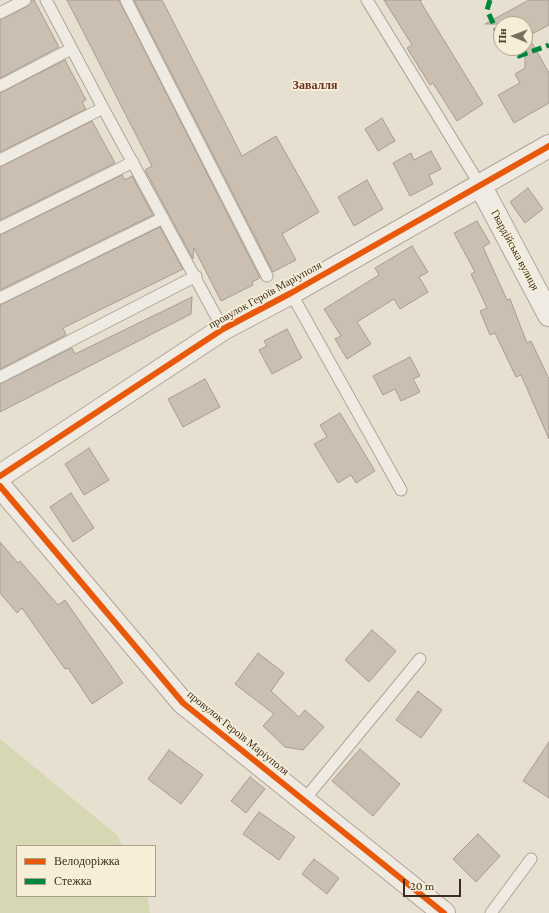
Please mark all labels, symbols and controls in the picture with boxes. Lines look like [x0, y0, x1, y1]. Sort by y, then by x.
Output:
north arrow [493, 16, 533, 56]
text: Пн [496, 28, 508, 43]
district label: Завалля [293, 78, 337, 92]
street label: Гвардійська вулиця [488, 207, 542, 293]
street label: провулок Героїв Маріуполя [206, 258, 324, 332]
street label: провулок Героїв Маріуполя [184, 688, 292, 778]
legend [16, 845, 156, 897]
text: Велодоріжка [54, 854, 120, 868]
scale bar [405, 871, 463, 897]
text: Стежка [54, 874, 92, 888]
text: 20 m [410, 879, 434, 893]

